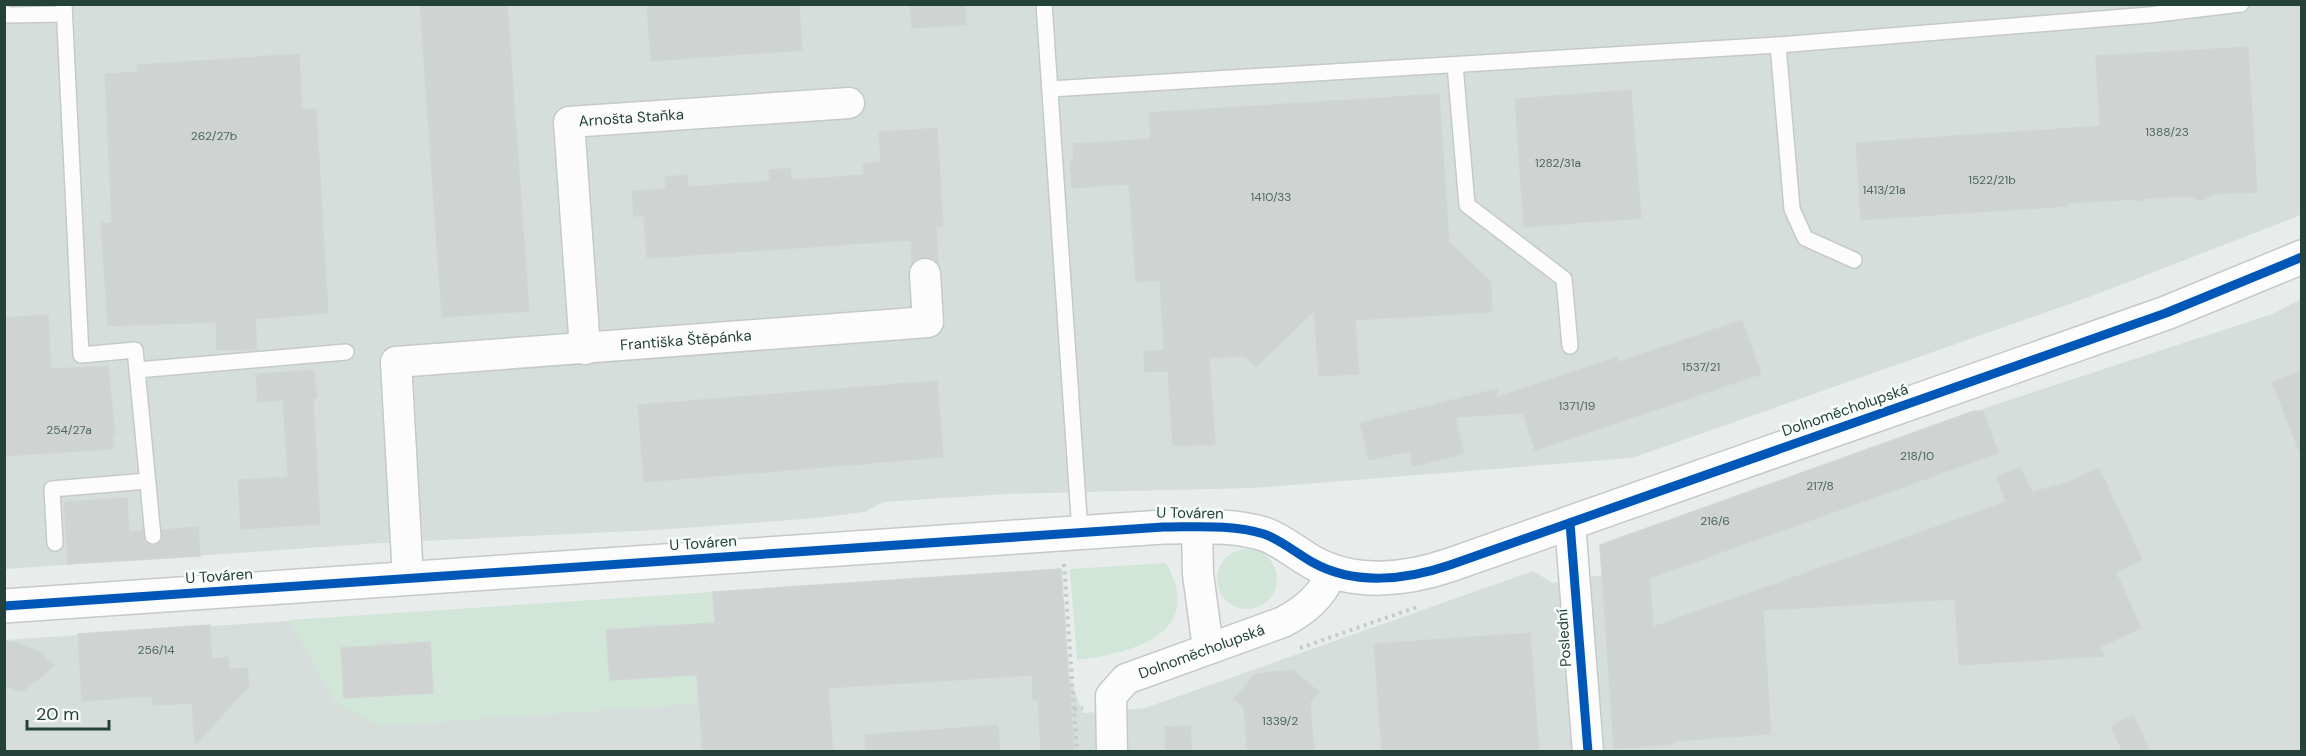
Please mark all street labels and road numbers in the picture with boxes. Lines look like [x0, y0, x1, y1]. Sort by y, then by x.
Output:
street label: Arnošta Staňka [578, 104, 685, 131]
street label: Františka Štěpánka [619, 325, 752, 355]
street label: Dolnoměcholupská [1779, 379, 1911, 441]
street label: U Továren [1156, 502, 1224, 524]
street label: U Továren [669, 531, 737, 555]
street label: U Továren [185, 564, 253, 588]
street label: Poslední [1552, 608, 1576, 668]
street label: Dolnoměcholupská [1136, 620, 1267, 684]

